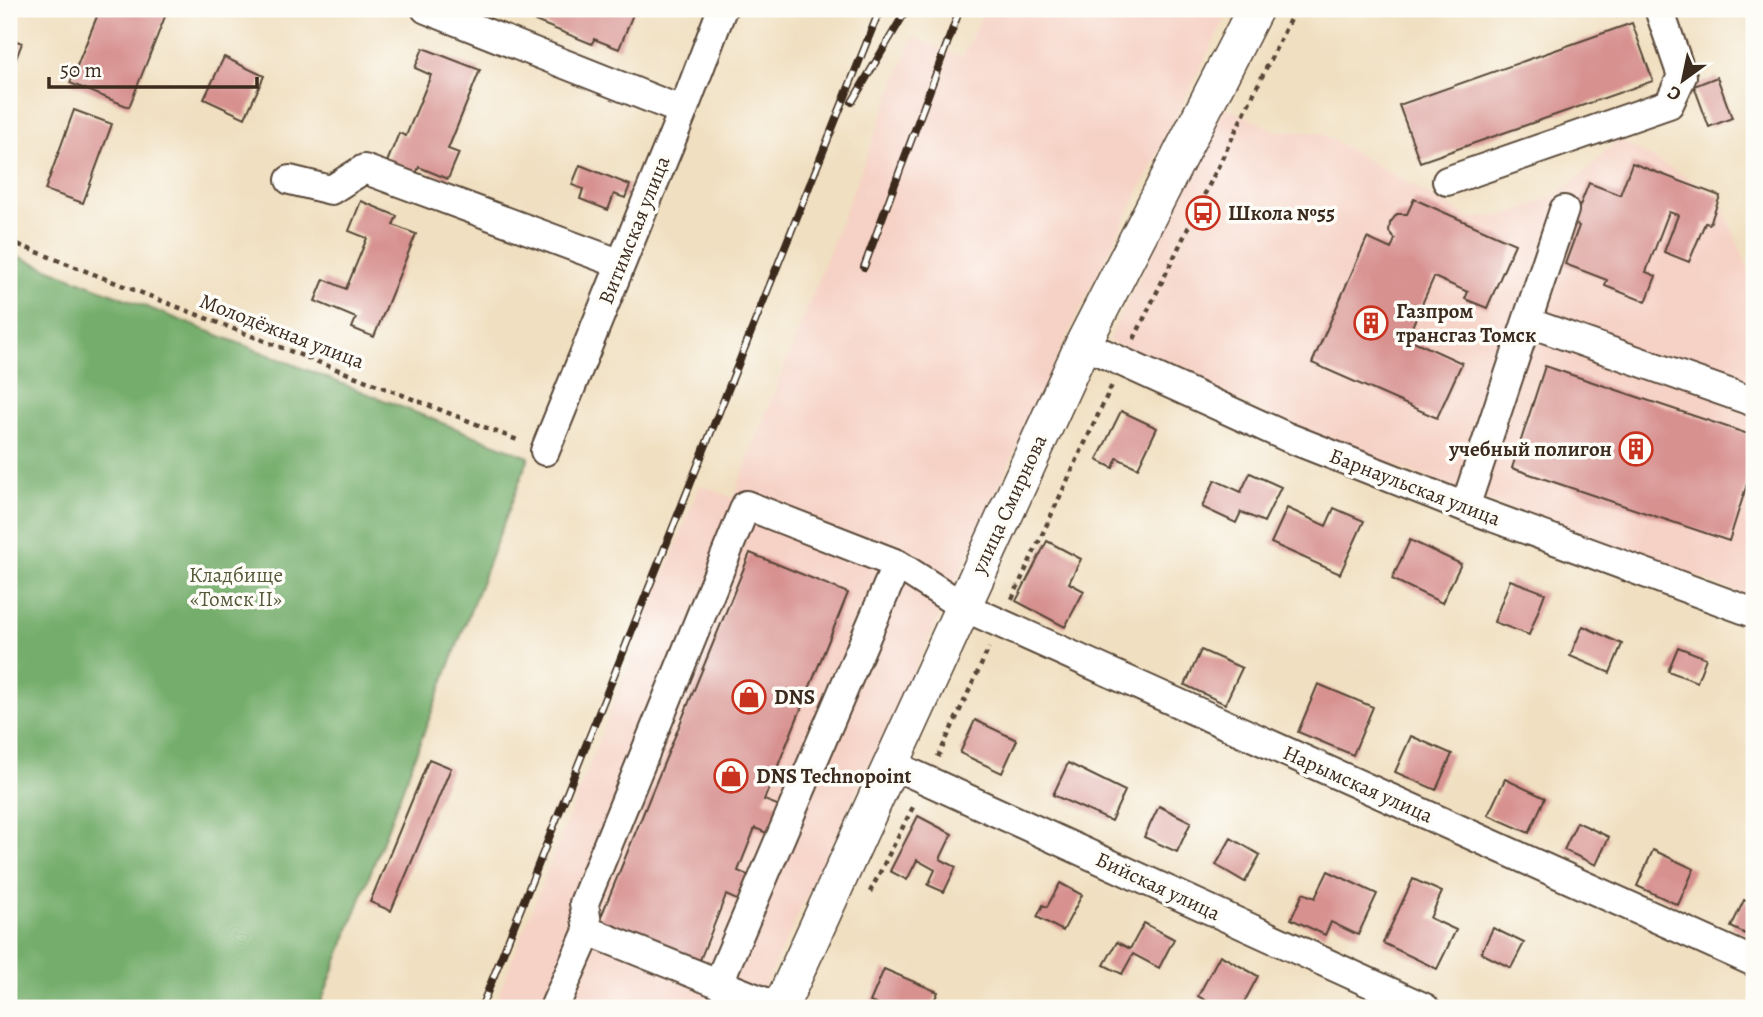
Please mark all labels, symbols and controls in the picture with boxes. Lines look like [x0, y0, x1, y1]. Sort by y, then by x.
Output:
scale bar [49, 46, 257, 90]
north arrow [1648, 46, 1718, 116]
text: 50 m [60, 56, 102, 84]
text: С [1662, 79, 1686, 108]
street label: Витимская улица [592, 151, 677, 308]
bus stop icon: Школа №55 [1184, 194, 1222, 232]
place label: Школа №55 [1228, 199, 1335, 227]
street label: Молодёжная улица [196, 287, 369, 375]
place label: Газпром трансгаз Томск [1396, 297, 1536, 349]
building icon: Газпром трансгаз Томск [1352, 304, 1390, 342]
street label: улица Смирнова [964, 430, 1054, 579]
building icon: учебный полигон [1617, 430, 1655, 468]
place label: учебный полигон [1448, 435, 1612, 463]
street label: Барнаульская улица [1325, 441, 1505, 533]
park label: Кладбище «Томск II» [189, 561, 283, 613]
shop icon: DNS [730, 678, 768, 716]
place label: DNS [774, 683, 815, 711]
street label: Нарымская улица [1279, 738, 1438, 830]
shop icon: DNS Technopoint [712, 757, 750, 795]
place label: DNS Technopoint [756, 762, 912, 790]
street label: Бийская улица [1091, 845, 1225, 927]

